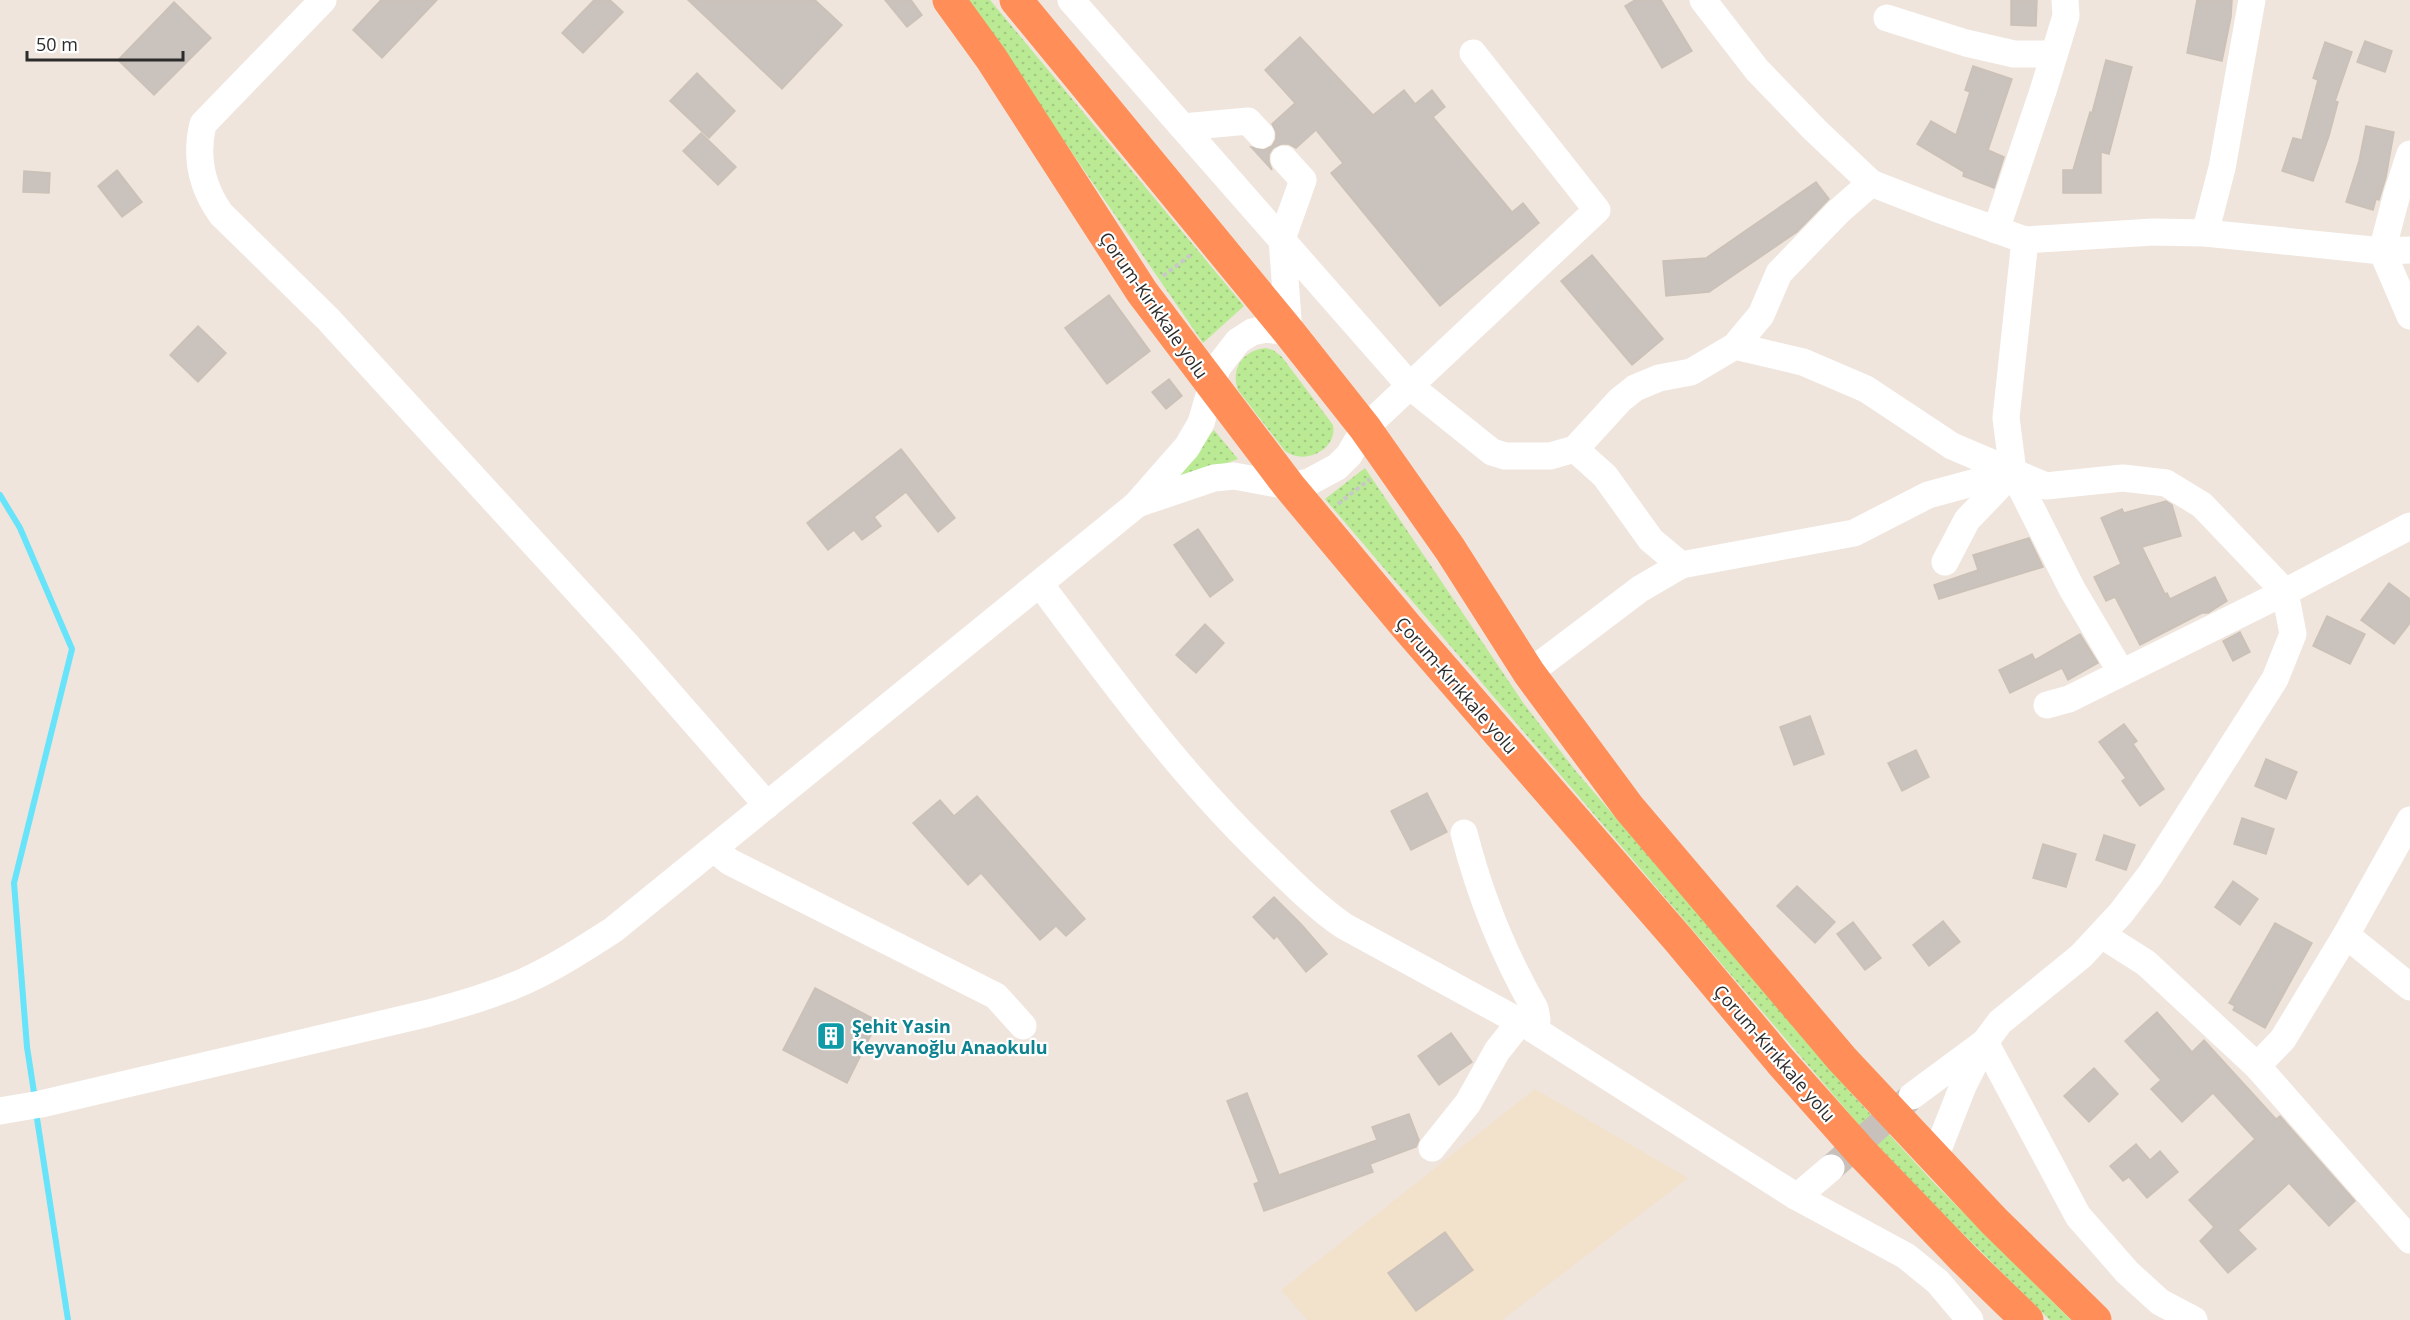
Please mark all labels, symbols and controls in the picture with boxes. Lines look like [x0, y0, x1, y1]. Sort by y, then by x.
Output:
scale bar [27, 24, 183, 62]
text: 50 m [36, 32, 78, 56]
street label: Çorum-Kırıkkale yolu [1094, 227, 1214, 383]
street label: Çorum-Kırıkkale yolu [1391, 611, 1523, 759]
street label: Çorum-Kırıkkale yolu [1709, 979, 1841, 1127]
place label: Şehit Yasin Keyvanoğlu Anaokulu [852, 1014, 1048, 1059]
building icon: Şehit Yasin Keyvanoğlu Anaokulu [815, 1020, 847, 1052]

